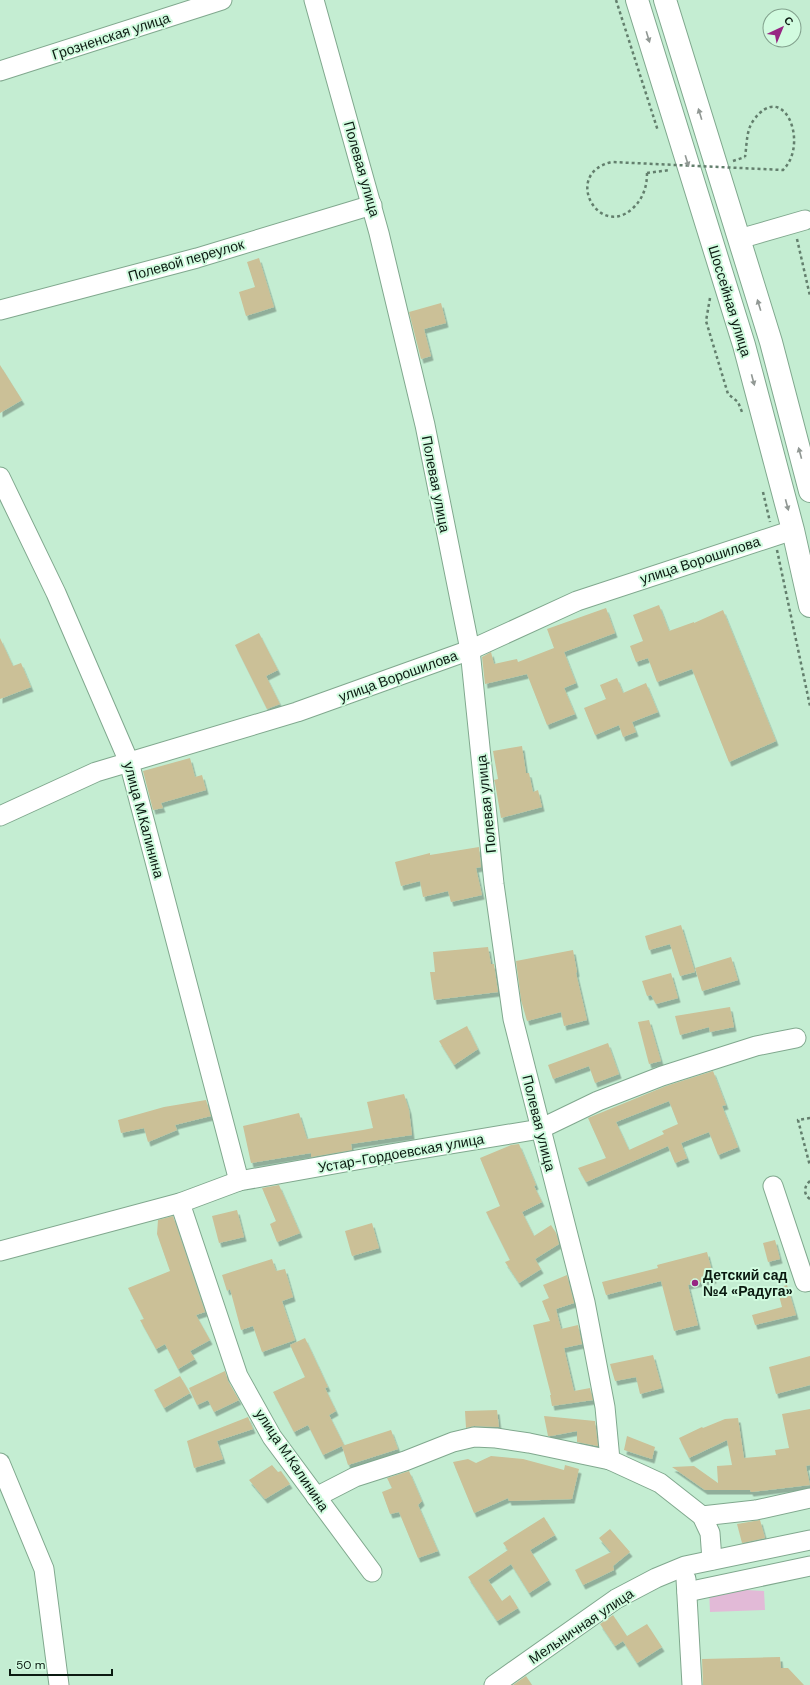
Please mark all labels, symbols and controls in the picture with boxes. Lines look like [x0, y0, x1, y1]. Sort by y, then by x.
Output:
street label: Грозненская улица [50, 8, 172, 64]
north arrow [762, 8, 802, 48]
text: С [781, 13, 797, 29]
one-way arrow [646, 32, 652, 44]
one-way arrow [697, 108, 703, 120]
street label: Полевая улица [340, 119, 384, 219]
one-way arrow [684, 156, 690, 168]
street label: Полевой переулок [126, 235, 247, 285]
street label: Шоссейная улица [705, 243, 756, 359]
one-way arrow [756, 299, 762, 311]
one-way arrow [750, 374, 756, 386]
street label: Полевая улица [418, 434, 454, 534]
one-way arrow [797, 447, 803, 459]
one-way arrow [784, 499, 790, 511]
street label: улица Ворошилова [638, 532, 762, 588]
street label: улица Ворошилова [336, 646, 460, 706]
street label: Полевая улица [472, 754, 500, 854]
street label: улица М.Калинина [120, 760, 168, 880]
street label: Полевая улица [518, 1073, 560, 1173]
street label: Устар-Гордоевская улица [317, 1129, 486, 1176]
place label: Детский сад №4 «Радуга» [703, 1266, 793, 1300]
marker: Детский сад №4 «Радуга» [690, 1278, 700, 1288]
street label: улица М.Калинина [251, 1405, 333, 1515]
street label: Мельничная улица [525, 1584, 637, 1668]
scale bar [10, 1651, 112, 1677]
text: 50 m [16, 1657, 45, 1673]

